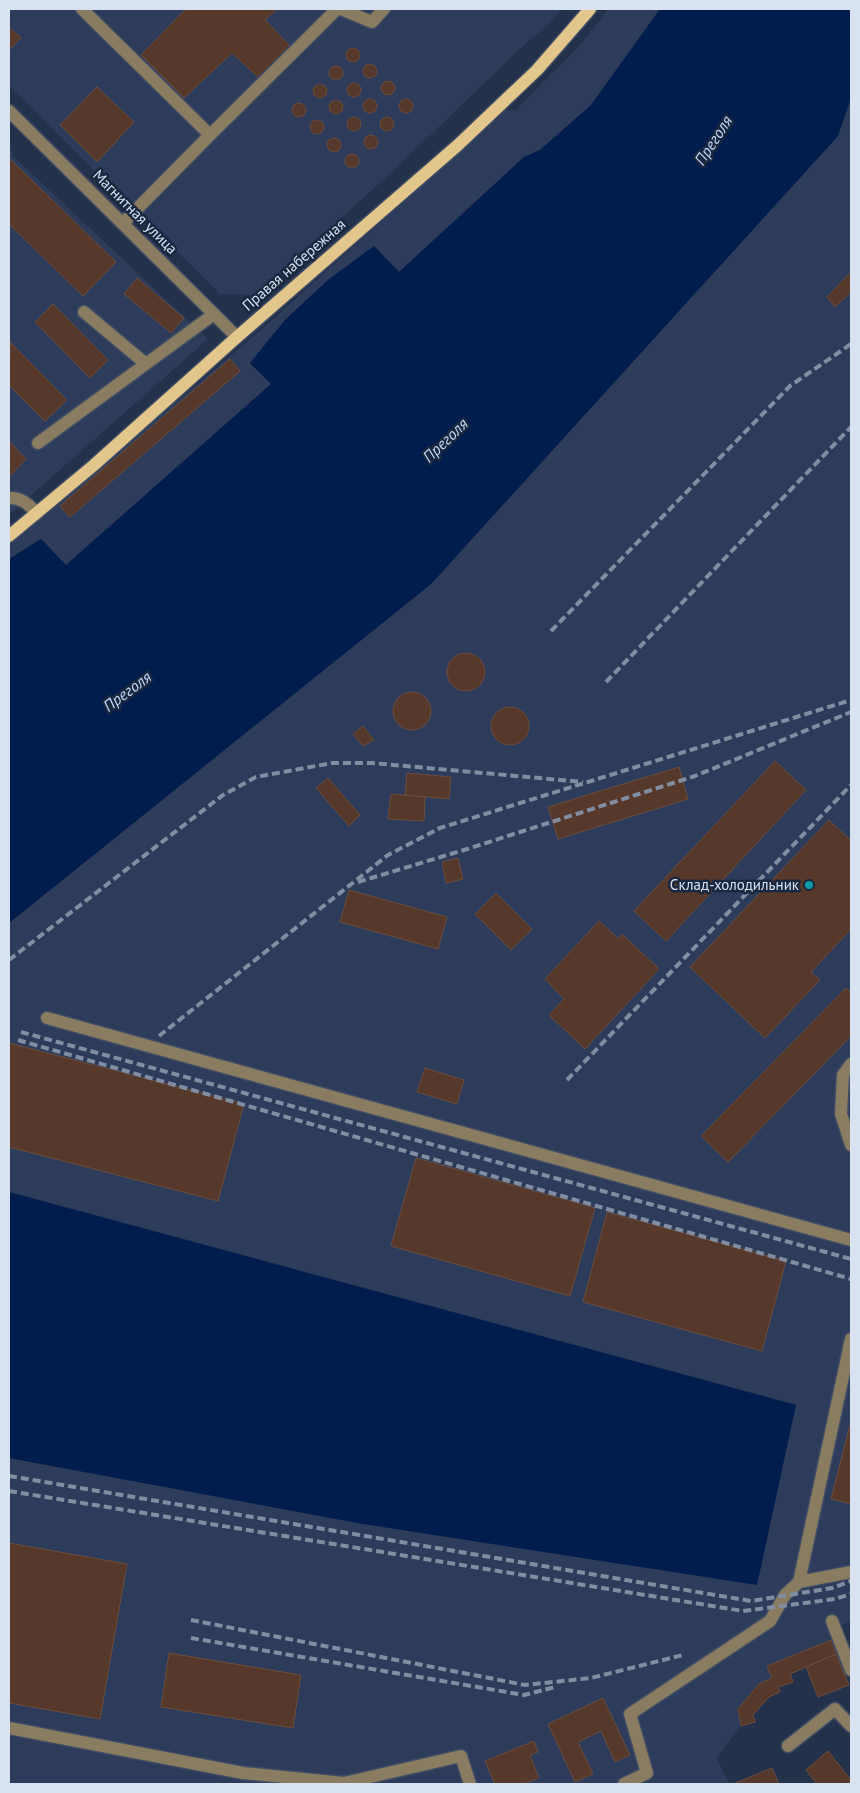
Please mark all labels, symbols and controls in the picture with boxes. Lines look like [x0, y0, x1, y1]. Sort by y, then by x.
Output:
water label: Преголя [690, 111, 737, 169]
street label: Магнитная улица [89, 165, 182, 258]
street label: Правая набережная [238, 215, 349, 315]
water label: Преголя [418, 413, 472, 466]
water label: Преголя [99, 666, 155, 716]
place label: Склад-холодильник [670, 875, 800, 894]
marker: Склад-холодильник [803, 879, 815, 891]

